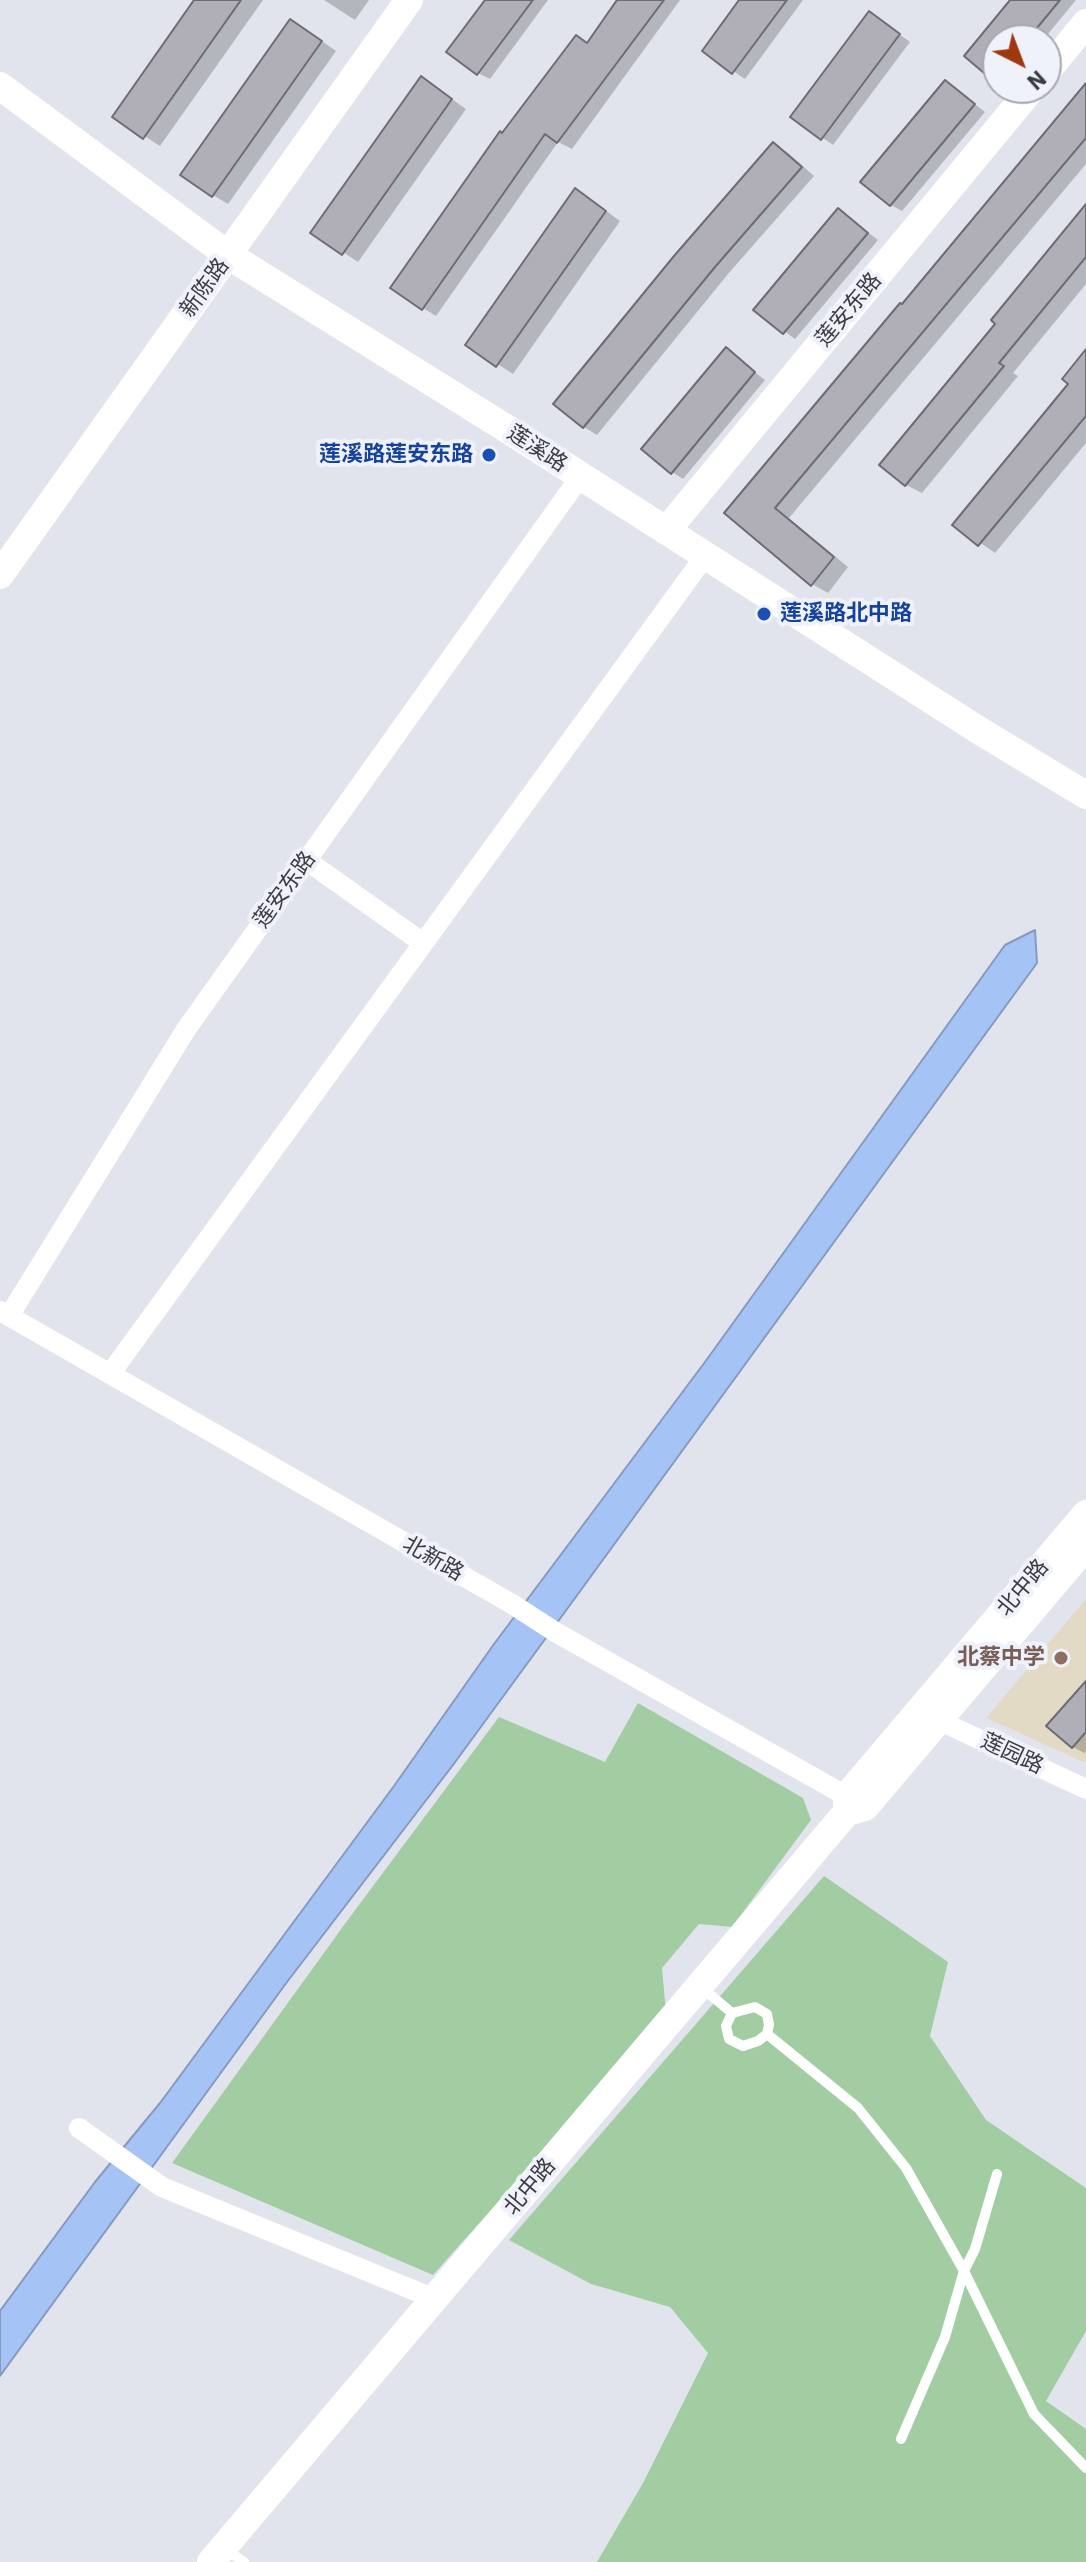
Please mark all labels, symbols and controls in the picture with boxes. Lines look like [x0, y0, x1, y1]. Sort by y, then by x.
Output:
north arrow [982, 24, 1062, 104]
text: N [1021, 65, 1053, 97]
street label: 新陈路 [175, 254, 235, 322]
street label: 莲安东路 [811, 268, 887, 352]
street label: 莲溪路 [502, 420, 572, 478]
place label: 莲溪路莲安东路 [319, 442, 473, 468]
marker: 莲溪路莲安东路 [480, 446, 498, 464]
place label: 莲溪路北中路 [780, 601, 912, 627]
marker: 莲溪路北中路 [755, 605, 773, 623]
street label: 莲安东路 [248, 847, 322, 933]
street label: 北新路 [398, 1531, 468, 1587]
street label: 北中路 [992, 1554, 1054, 1622]
place label: 北蔡中学 [957, 1645, 1045, 1671]
marker: 北蔡中学 [1052, 1649, 1070, 1667]
street label: 莲园路 [977, 1728, 1047, 1780]
street label: 北中路 [499, 2153, 561, 2221]

